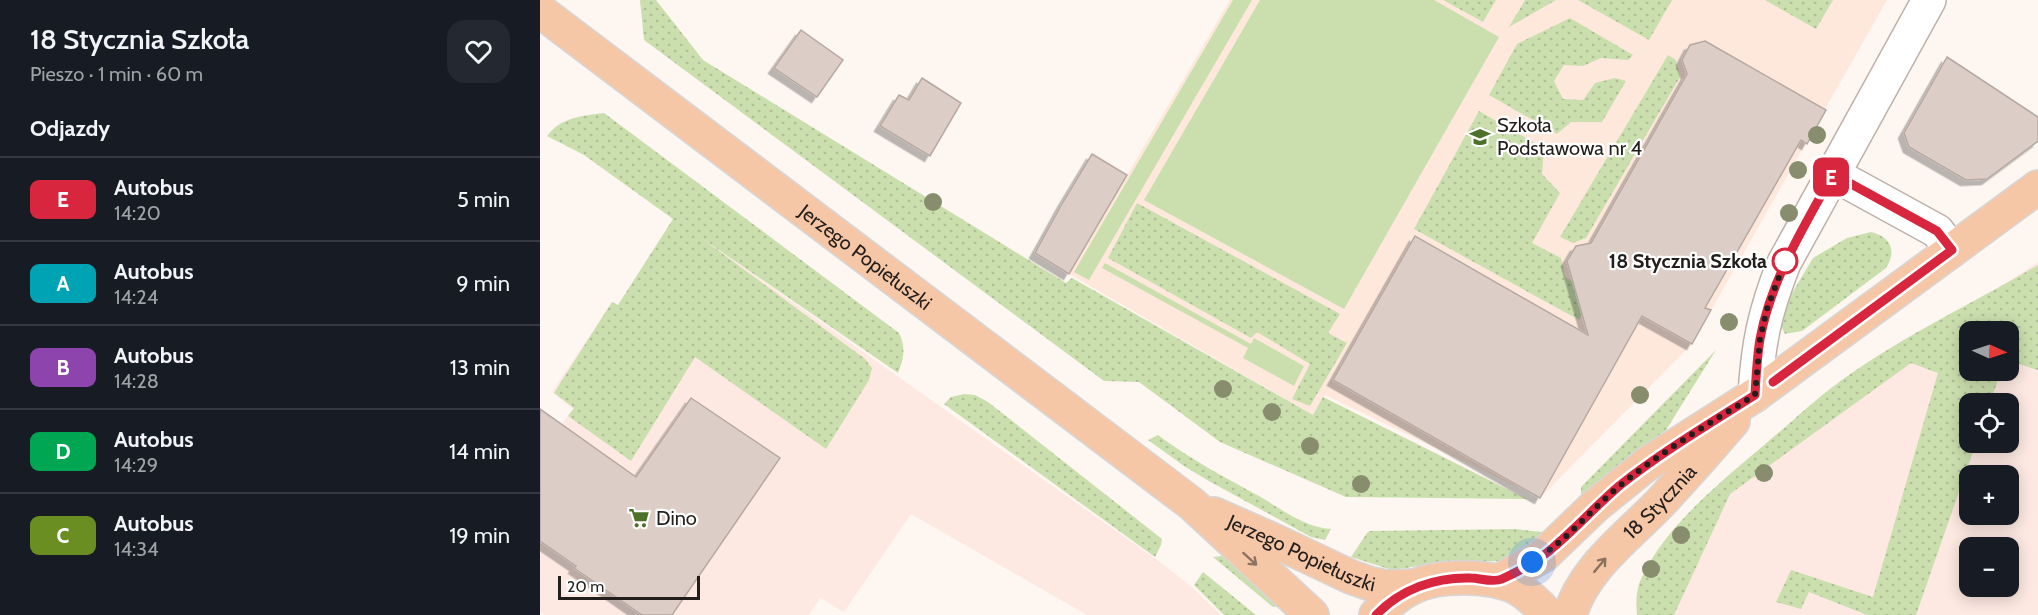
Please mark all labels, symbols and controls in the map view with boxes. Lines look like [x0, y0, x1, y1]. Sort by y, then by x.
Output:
button: heart [447, 20, 510, 83]
text: 18 Stycznia Szkoła [30, 22, 249, 56]
text: Pieszo · 1 min · 60 m [30, 62, 203, 86]
place label: Szkoła Podstawowa nr 4 [1497, 113, 1642, 160]
text: Odjazdy [30, 115, 110, 142]
school or university icon: Szkoła Podstawowa nr 4 [1468, 125, 1492, 149]
line badge: E [1812, 158, 1850, 196]
text: E [1825, 165, 1837, 190]
text: Autobus [114, 174, 194, 201]
text: 5 min [457, 186, 510, 213]
text: E [57, 187, 69, 212]
street label: Jerzego Popiełuszki [793, 199, 937, 315]
text: 14:20 [114, 201, 161, 225]
marker: 18 Stycznia Szkoła [1772, 248, 1798, 274]
place label: 18 Stycznia Szkoła [1609, 249, 1767, 273]
text: Autobus [114, 258, 194, 285]
text: 9 min [456, 270, 510, 297]
text: A [56, 271, 70, 296]
text: 14:24 [114, 285, 158, 309]
north arrow [1959, 321, 2019, 381]
map controls [1959, 321, 2019, 597]
text: Autobus [114, 342, 194, 369]
text: 13 min [450, 354, 510, 381]
text: B [56, 355, 70, 380]
text: 14:28 [114, 369, 159, 393]
button: locate [1959, 393, 2019, 453]
text: Autobus [114, 426, 194, 453]
text: 14 min [449, 438, 510, 465]
text: D [55, 439, 71, 464]
text: 14:29 [114, 453, 158, 477]
street label: 18 Stycznia [1618, 459, 1702, 544]
button: + [1959, 465, 2019, 525]
supermarket icon: Dino [627, 506, 651, 530]
place label: Dino [656, 506, 697, 530]
street label: Jerzego Popiełuszki [1223, 509, 1377, 597]
text: Autobus [114, 510, 194, 537]
text: 19 min [449, 522, 510, 549]
text: C [57, 523, 69, 548]
text: 14:34 [114, 537, 159, 561]
button: − [1959, 537, 2019, 597]
your location [1517, 547, 1547, 577]
one-way arrow [1242, 551, 1257, 565]
one-way arrow [1593, 557, 1606, 573]
scale bar [558, 573, 700, 600]
text: 20 m [567, 577, 604, 596]

